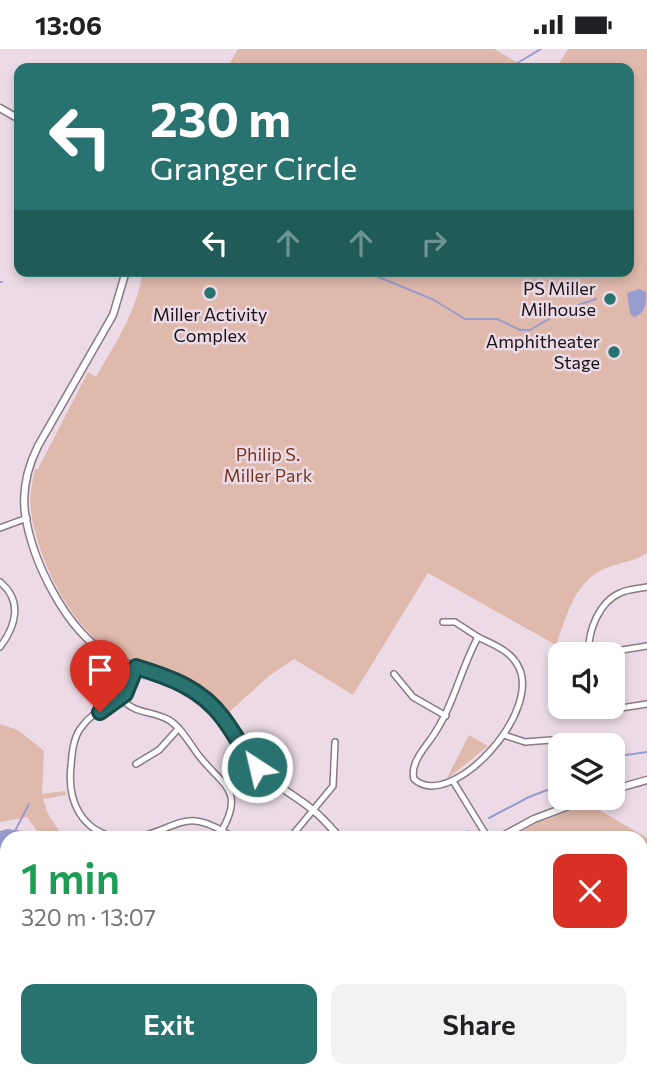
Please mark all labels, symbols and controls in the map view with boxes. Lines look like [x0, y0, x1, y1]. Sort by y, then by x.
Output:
text: 13:06 [35, 9, 102, 40]
text: 230 m [150, 87, 291, 147]
icon: left [35, 91, 126, 182]
text: Granger Circle [150, 147, 357, 187]
icon: left [196, 224, 234, 262]
icon: ahead [269, 224, 307, 262]
icon: ahead [342, 224, 380, 262]
icon: right [415, 224, 453, 262]
place label: PS Miller Milhouse [521, 277, 596, 320]
marker: Miller Activity Complex [202, 285, 218, 301]
marker: PS Miller Milhouse [602, 291, 618, 307]
place label: Miller Activity Complex [153, 303, 267, 346]
place label: Amphitheater Stage [486, 330, 600, 373]
marker: Amphitheater Stage [606, 344, 622, 360]
park label: Philip S. Miller Park [224, 443, 313, 486]
pin [70, 640, 130, 712]
map controls [548, 642, 625, 810]
button: sound [548, 642, 625, 719]
icon: arrive [81, 651, 119, 689]
position arrow [220, 730, 294, 804]
button: layers [548, 733, 625, 810]
text: 1 min [21, 851, 120, 903]
button: close [553, 854, 627, 928]
text: 320 m · 13:07 [21, 903, 156, 931]
button: Exit [21, 984, 317, 1064]
button: Share [331, 984, 627, 1064]

